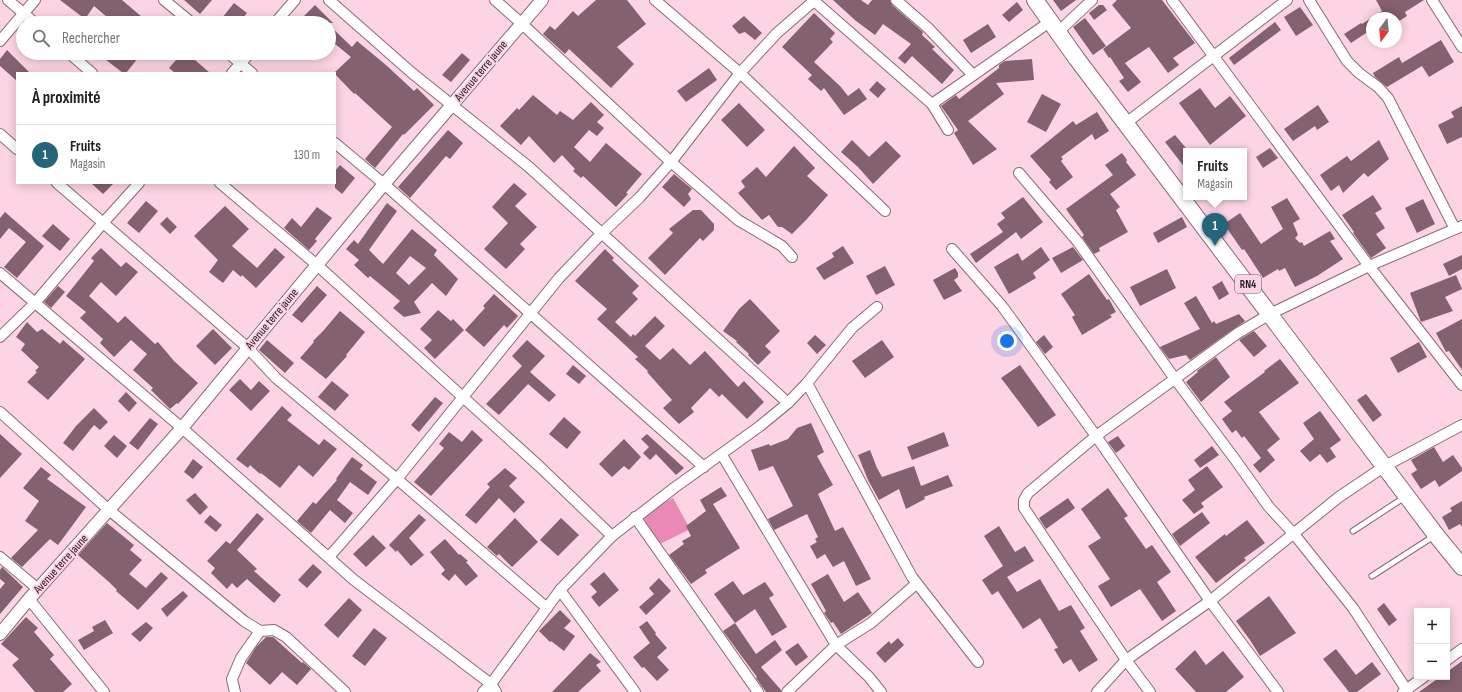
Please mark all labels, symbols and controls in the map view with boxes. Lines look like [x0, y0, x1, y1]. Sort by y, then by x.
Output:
north arrow [1366, 12, 1402, 48]
search box [16, 16, 336, 60]
icon: search [30, 27, 52, 49]
text: Rechercher [62, 29, 120, 48]
street label: Avenue terre jaune [451, 37, 511, 105]
text: À proximité [32, 88, 100, 108]
text: Fruits [70, 137, 101, 156]
text: 1 [42, 147, 48, 163]
text: 130 m [294, 147, 320, 163]
popup [1183, 148, 1247, 200]
text: Magasin [70, 156, 105, 172]
text: Fruits [1197, 157, 1228, 176]
text: Magasin [1197, 176, 1233, 192]
pin: 1 [1202, 213, 1228, 246]
road number: RN4 [1235, 275, 1261, 293]
street label: Avenue terre jaune [242, 285, 302, 353]
your location [997, 331, 1017, 351]
street label: Avenue terre jaune [30, 531, 92, 598]
map controls [1414, 608, 1450, 680]
button: + [1414, 608, 1450, 644]
button: − [1414, 644, 1450, 680]

